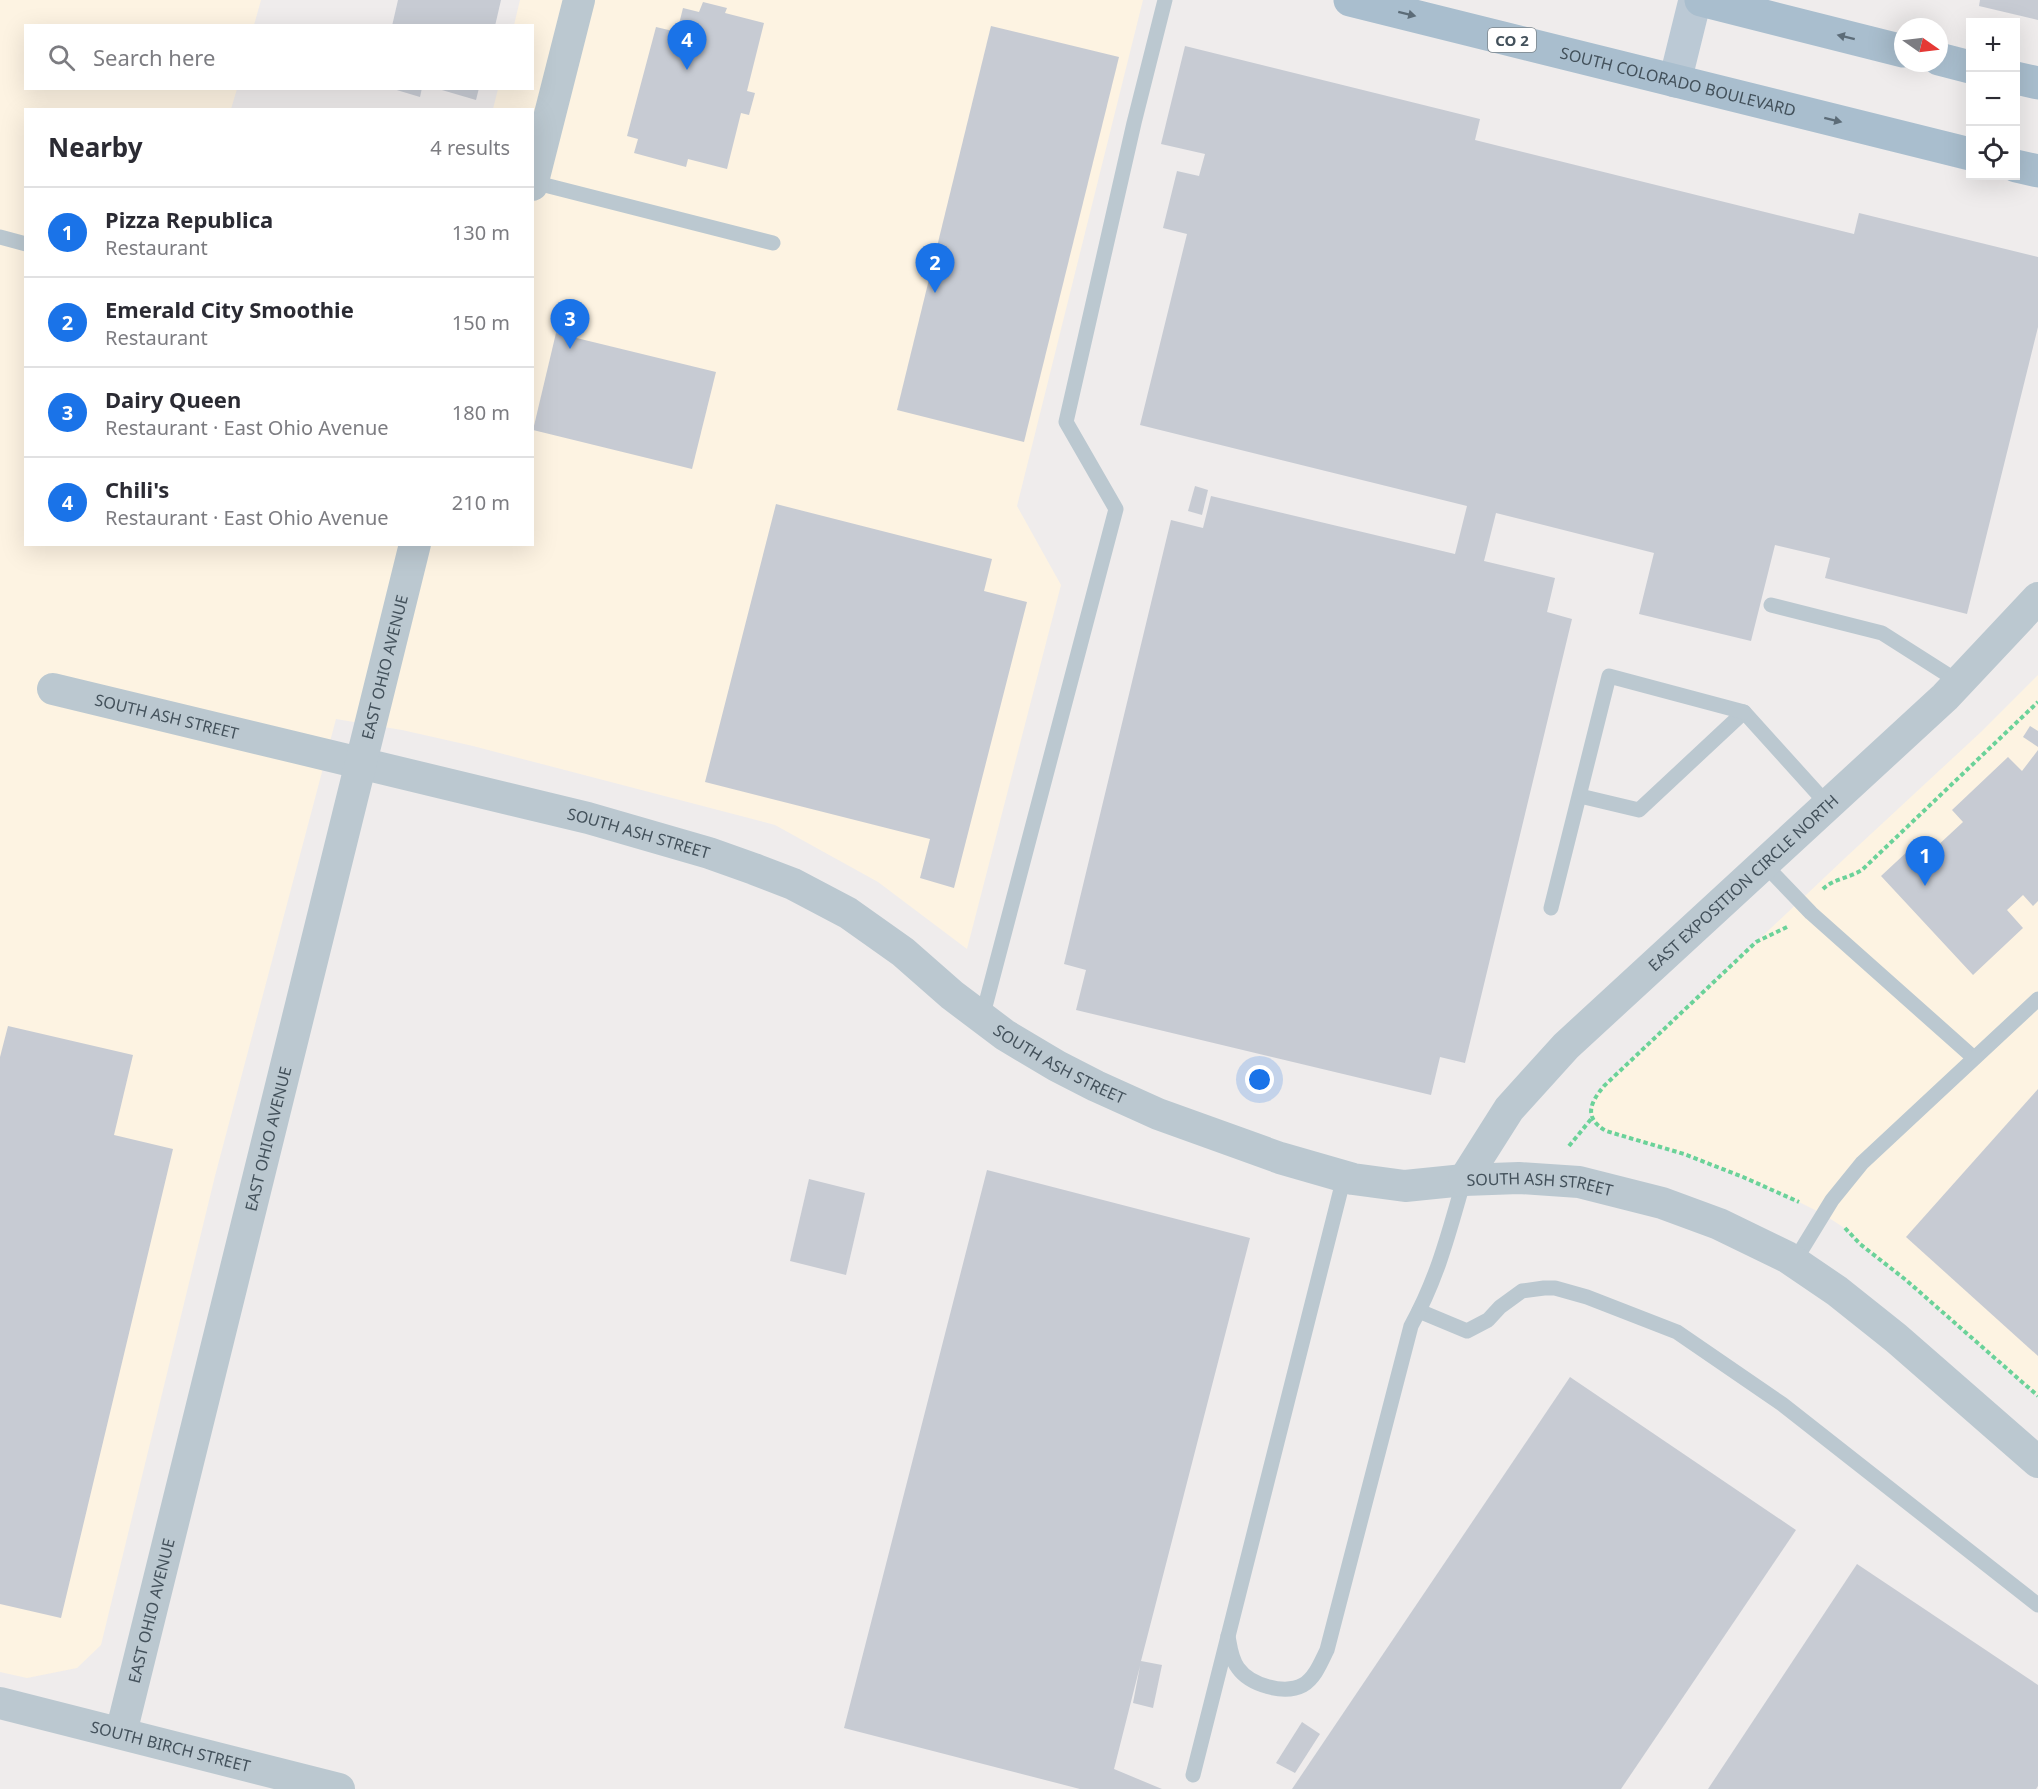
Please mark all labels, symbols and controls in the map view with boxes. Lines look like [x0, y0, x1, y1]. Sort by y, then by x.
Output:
one-way arrow [1398, 10, 1416, 20]
north arrow [1894, 18, 1948, 72]
map controls [1966, 18, 2020, 180]
button: + [1966, 18, 2020, 72]
pin: 4 [668, 20, 706, 70]
search box [24, 24, 534, 90]
road number: CO 2 [1488, 28, 1536, 52]
one-way arrow [1837, 31, 1855, 41]
icon: search [45, 41, 78, 74]
text: Search here [93, 42, 215, 72]
street label: SOUTH COLORADO BOULEVARD [1558, 42, 1798, 121]
button: − [1966, 72, 2020, 126]
one-way arrow [1824, 116, 1842, 126]
button: locate [1966, 126, 2020, 180]
text: Nearby [48, 129, 143, 165]
text: 4 results [430, 134, 510, 161]
text: Pizza Republica [105, 204, 273, 234]
text: 1 [62, 219, 73, 246]
text: 130 m [452, 219, 510, 246]
text: Restaurant [105, 234, 208, 261]
pin: 2 [916, 244, 954, 293]
text: Emerald City Smoothie [105, 294, 354, 324]
pin: 3 [550, 300, 590, 349]
text: 2 [62, 309, 73, 336]
text: 150 m [452, 309, 510, 336]
text: Restaurant [105, 324, 208, 351]
text: Dairy Queen [105, 384, 241, 414]
text: 3 [62, 399, 73, 426]
text: 180 m [452, 399, 510, 426]
text: Restaurant · East Ohio Avenue [105, 414, 389, 441]
text: Chili's [105, 474, 169, 504]
text: 4 [62, 489, 73, 516]
text: 210 m [452, 489, 510, 516]
text: Restaurant · East Ohio Avenue [105, 504, 389, 531]
street label: EAST OHIO AVENUE [356, 592, 413, 742]
street label: SOUTH ASH STREET [93, 688, 241, 744]
street label: EAST EXPOSITION CIRCLE NORTH [1643, 790, 1843, 976]
street label: SOUTH ASH STREET [565, 802, 713, 864]
pin: 1 [1906, 836, 1944, 886]
street label: SOUTH ASH STREET [989, 1019, 1129, 1109]
street label: EAST OHIO AVENUE [239, 1064, 296, 1214]
your location [1245, 1065, 1274, 1094]
street label: SOUTH ASH STREET [1466, 1167, 1615, 1201]
street label: EAST OHIO AVENUE [123, 1536, 180, 1685]
street label: SOUTH BIRCH STREET [88, 1715, 253, 1777]

